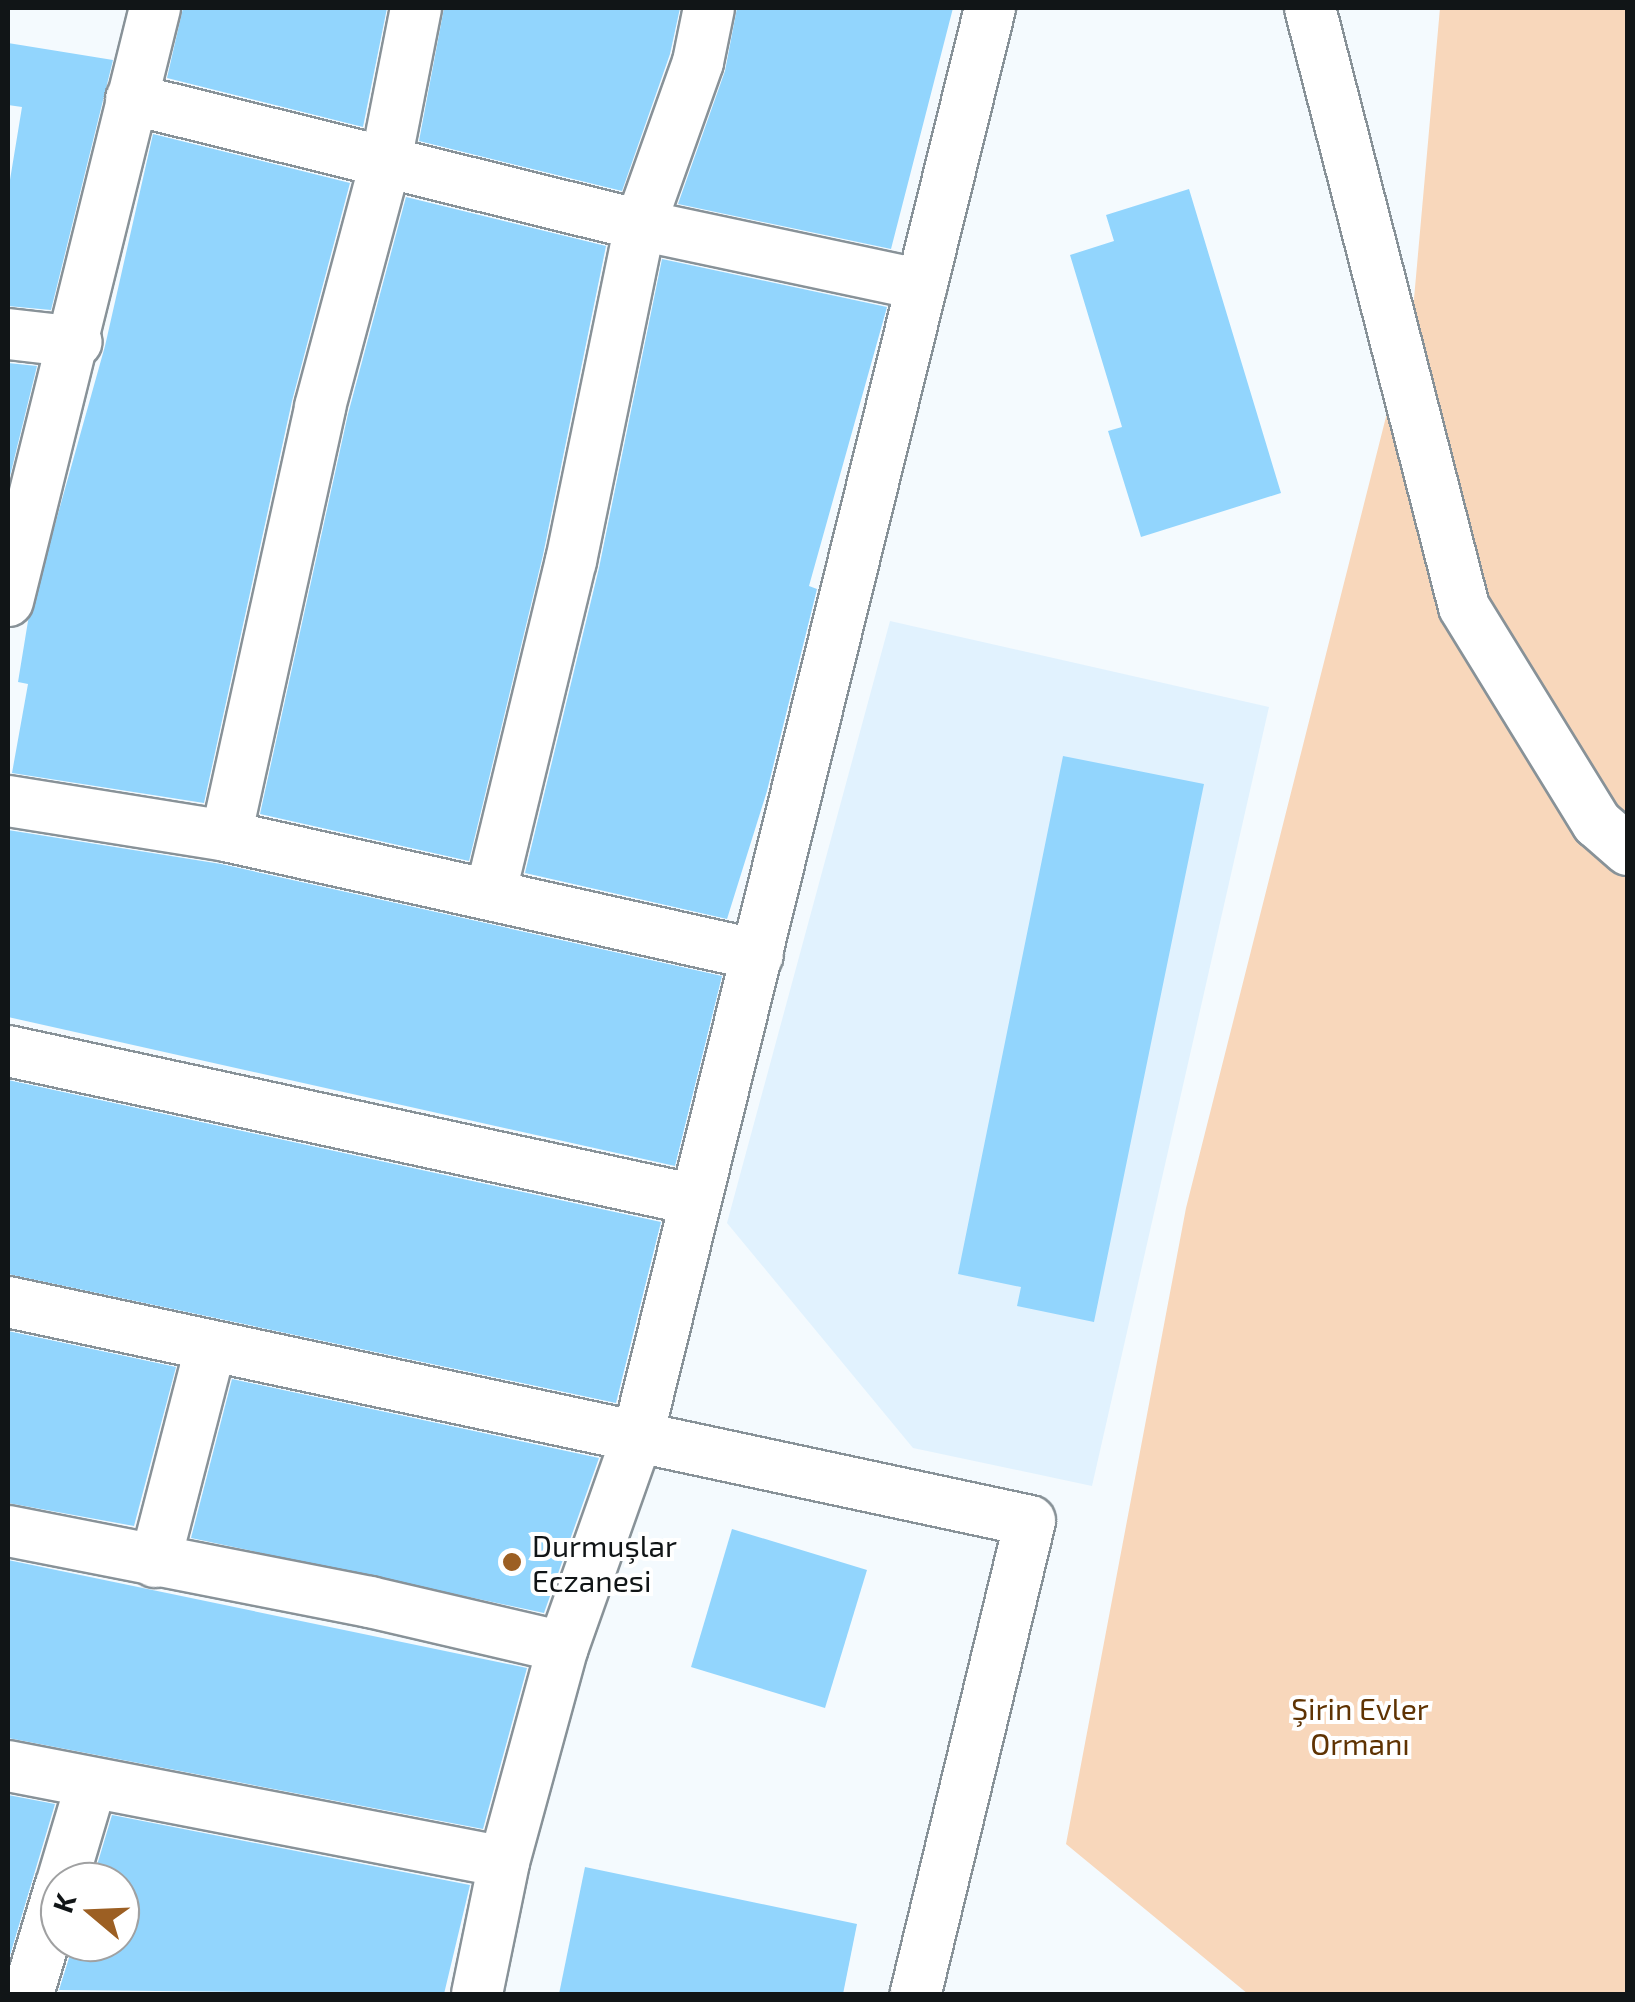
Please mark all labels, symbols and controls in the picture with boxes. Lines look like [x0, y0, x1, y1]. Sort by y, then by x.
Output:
place label: Durmuşlar Eczanesi [532, 1527, 677, 1598]
marker: Durmuşlar Eczanesi [501, 1551, 523, 1573]
park label: Şirin Evler Ormanı [1291, 1690, 1429, 1760]
north arrow [40, 1862, 140, 1962]
text: K [45, 1889, 82, 1917]

